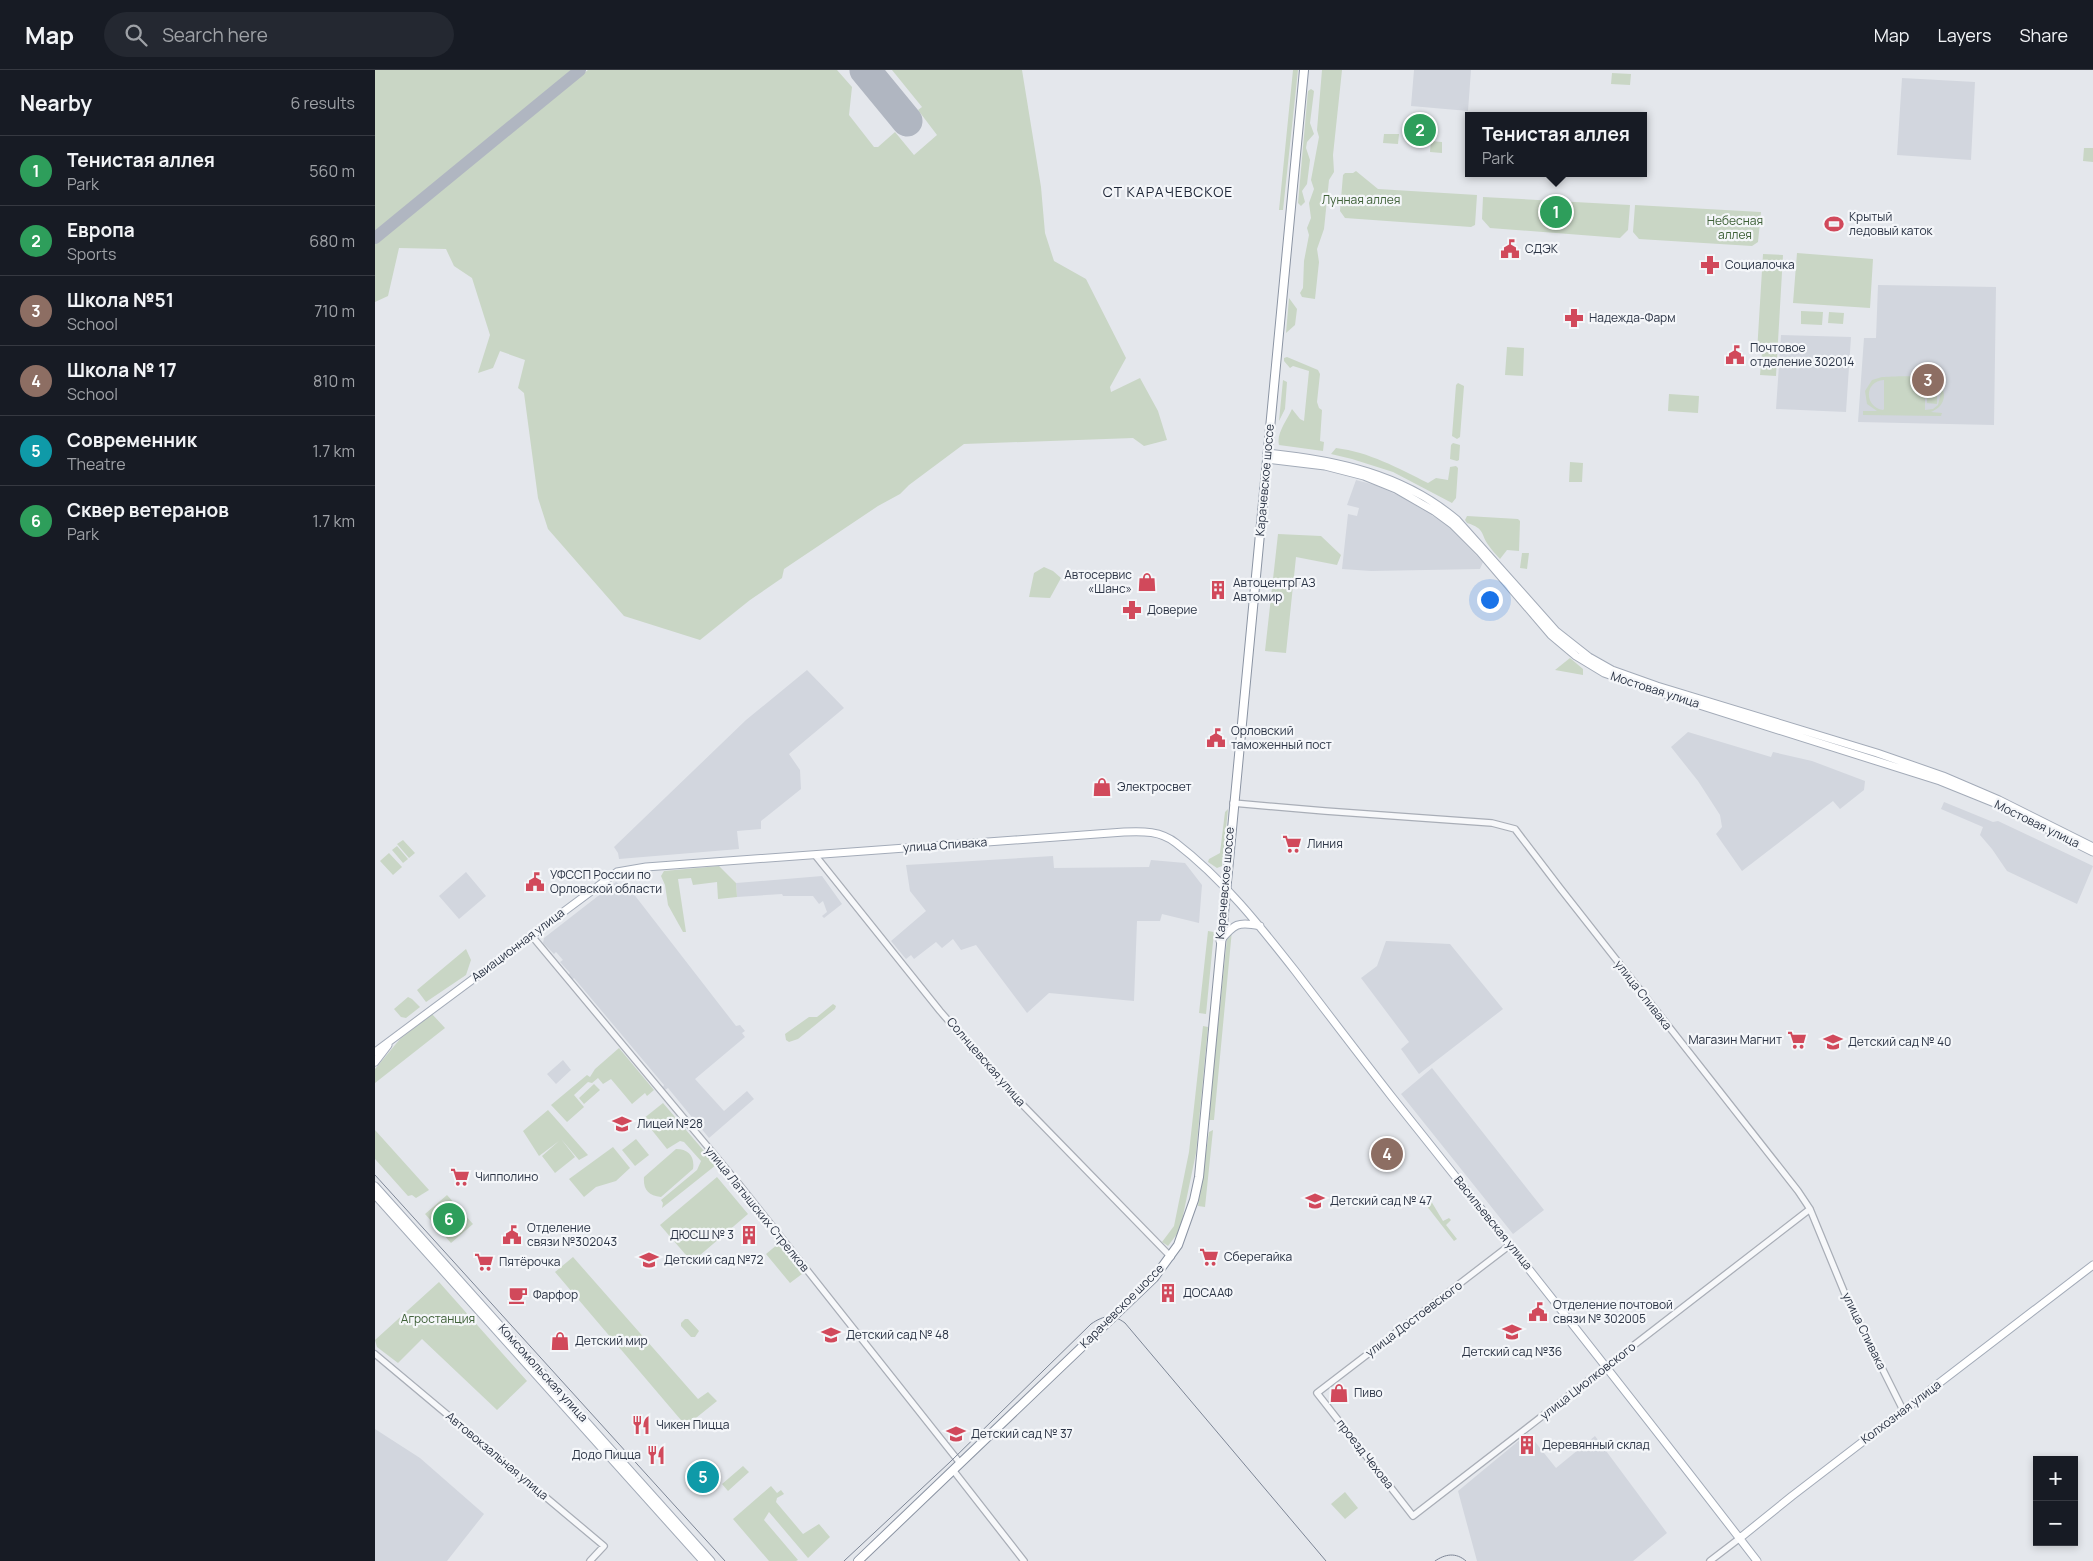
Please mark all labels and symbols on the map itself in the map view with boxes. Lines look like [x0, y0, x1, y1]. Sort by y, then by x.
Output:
pin: 2 [1404, 111, 1436, 149]
district label: СТ КАРАЧЕВСКОЕ [1103, 182, 1233, 201]
park label: Лунная аллея [1322, 191, 1400, 208]
pin: 1 [1540, 193, 1572, 231]
place label: Крытый ледовый каток [1849, 208, 1934, 239]
park label: Небесная аллея [1707, 212, 1763, 243]
sports icon: Крытый ледовый каток [1823, 213, 1845, 235]
public building icon: СДЭК [1499, 238, 1521, 260]
place label: СДЭК [1525, 240, 1559, 257]
pharmacy icon: Социалочка [1699, 254, 1721, 276]
place label: Социалочка [1725, 256, 1795, 273]
pharmacy icon: Надежда-Фарм [1563, 307, 1585, 329]
place label: Надежда-Фарм [1589, 309, 1675, 326]
place label: Почтовое отделение 302014 [1750, 339, 1854, 370]
public building icon: Почтовое отделение 302014 [1724, 344, 1746, 366]
pin: 3 [1912, 361, 1944, 399]
street label: Карачевское шоссе [1251, 423, 1278, 537]
place label: Автосервис «Шанс» [1064, 566, 1132, 597]
shop icon: Автосервис «Шанс» [1136, 571, 1158, 593]
place label: АвтоцентрГАЗ Автомир [1233, 574, 1315, 605]
building icon: АвтоцентрГАЗ Автомир [1207, 579, 1229, 601]
your location [1477, 587, 1503, 613]
pharmacy icon: Доверие [1121, 599, 1143, 621]
place label: Доверие [1147, 601, 1197, 618]
street label: Мостовая улица [1608, 667, 1702, 712]
place label: Орловский таможенный пост [1231, 722, 1332, 753]
public building icon: Орловский таможенный пост [1205, 727, 1227, 749]
shop icon: Электросвет [1091, 776, 1113, 798]
place label: Электросвет [1117, 778, 1192, 795]
street label: Мостовая улица [1992, 796, 2083, 852]
street label: Карачевское шоссе [1211, 826, 1238, 940]
street label: улица Спивака [902, 833, 988, 856]
supermarket icon: Линия [1281, 833, 1303, 855]
place label: Линия [1307, 835, 1343, 852]
place label: УФССП России по Орловской области [550, 866, 662, 897]
public building icon: УФССП России по Орловской области [524, 871, 546, 893]
street label: Авиационная улица [468, 904, 568, 985]
street label: улица Спивака [1611, 956, 1676, 1033]
street label: Солнцевская улица [943, 1014, 1030, 1110]
supermarket icon: Магазин Магнит [1786, 1029, 1808, 1051]
place label: Магазин Магнит [1689, 1031, 1782, 1048]
school or university icon: Детский сад № 40 [1822, 1031, 1844, 1053]
place label: Детский сад № 40 [1848, 1033, 1951, 1050]
school or university icon: Лицей №28 [611, 1113, 633, 1135]
place label: Лицей №28 [637, 1115, 703, 1132]
pin: 4 [1371, 1135, 1403, 1173]
street label: улица Латышских Стрелков [701, 1142, 814, 1276]
supermarket icon: Чипполино [449, 1166, 471, 1188]
place label: Чипполино [475, 1168, 538, 1185]
street label: Васильевская улица [1450, 1172, 1537, 1273]
school or university icon: Детский сад № 47 [1304, 1190, 1326, 1212]
place label: Детский сад № 47 [1330, 1192, 1432, 1209]
pin: 6 [433, 1200, 465, 1238]
place label: Отделение связи №302043 [527, 1219, 617, 1250]
public building icon: Отделение связи №302043 [501, 1224, 523, 1246]
building icon: ДЮСШ № 3 [738, 1224, 760, 1246]
place label: ДЮСШ № 3 [670, 1226, 734, 1243]
supermarket icon: Сберегайка [1198, 1246, 1220, 1268]
place label: Сберегайка [1224, 1248, 1292, 1265]
school or university icon: Детский сад №72 [638, 1249, 660, 1271]
supermarket icon: Пятёрочка [473, 1251, 495, 1273]
place label: Детский сад №72 [664, 1251, 764, 1268]
place label: Пятёрочка [499, 1253, 560, 1270]
street label: Карачевское шоссе [1076, 1260, 1168, 1352]
street label: улица Достоевского [1362, 1276, 1466, 1361]
building icon: ДОСААФ [1157, 1282, 1179, 1304]
cafe icon: Фарфор [507, 1284, 529, 1306]
place label: ДОСААФ [1183, 1284, 1233, 1301]
place label: Фарфор [533, 1286, 578, 1303]
street label: улица Спивака [1838, 1289, 1891, 1372]
place label: Отделение почтовой связи № 302005 [1553, 1296, 1673, 1327]
public building icon: Отделение почтовой связи № 302005 [1527, 1301, 1549, 1323]
park label: Агростанция [401, 1310, 475, 1327]
street label: Комсомольская улица [495, 1320, 592, 1425]
school or university icon: Детский сад №36 [1501, 1321, 1523, 1343]
school or university icon: Детский сад № 48 [820, 1324, 842, 1346]
place label: Детский сад № 48 [846, 1326, 949, 1343]
shop icon: Детский мир [549, 1330, 571, 1352]
place label: Детский мир [575, 1332, 648, 1349]
street label: улица Циолковского [1536, 1338, 1639, 1423]
place label: Детский сад №36 [1462, 1343, 1562, 1360]
street label: Колхозная улица [1857, 1376, 1944, 1447]
shop icon: Пиво [1328, 1382, 1350, 1404]
place label: Пиво [1354, 1384, 1383, 1401]
street label: Автовокзальная улица [442, 1408, 552, 1504]
restaurant icon: Чикен Пицца [630, 1414, 652, 1436]
street label: проезд Чехова [1333, 1415, 1398, 1492]
place label: Чикен Пицца [656, 1416, 729, 1433]
school or university icon: Детский сад № 37 [945, 1423, 967, 1445]
place label: Детский сад № 37 [971, 1425, 1073, 1442]
building icon: Деревянный склад [1516, 1434, 1538, 1456]
place label: Деревянный склад [1542, 1436, 1650, 1453]
restaurant icon: Додо Пицца [645, 1444, 667, 1466]
place label: Додо Пицца [572, 1446, 641, 1463]
pin: 5 [687, 1458, 719, 1496]

